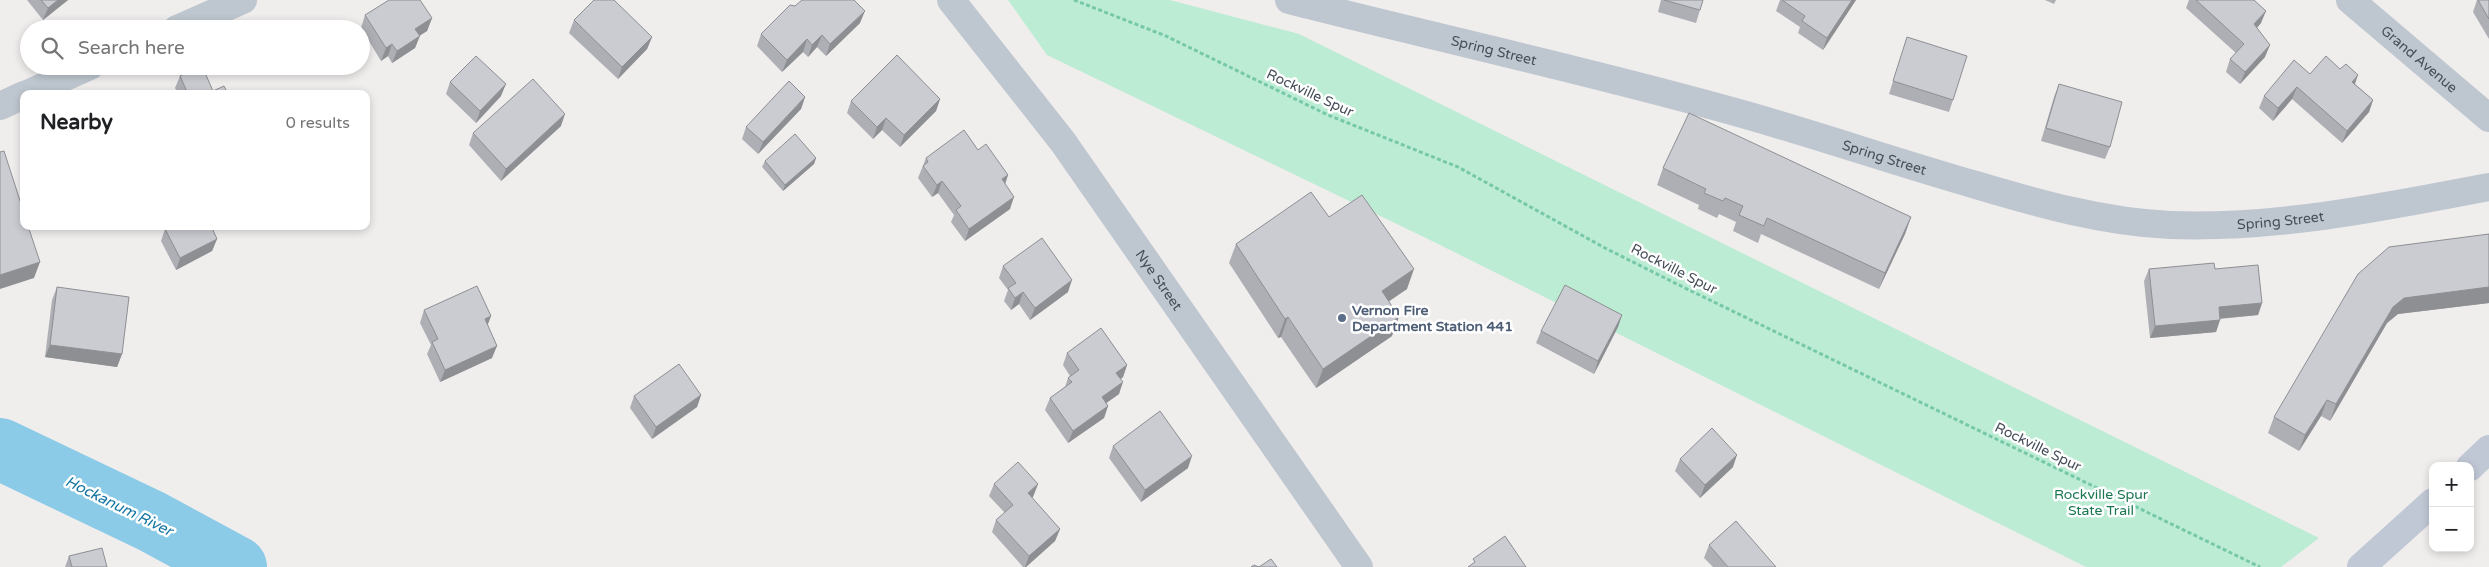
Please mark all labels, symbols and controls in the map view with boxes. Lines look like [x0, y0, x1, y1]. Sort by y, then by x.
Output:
search box [20, 20, 370, 75]
street label: Grand Avenue [2378, 22, 2461, 96]
street label: Spring Street [1449, 32, 1539, 69]
icon: search [38, 34, 66, 62]
text: Search here [78, 37, 185, 59]
street label: Rockville Spur [1264, 65, 1357, 121]
text: Nearby [40, 110, 113, 135]
text: 0 results [286, 113, 350, 133]
street label: Spring Street [1840, 136, 1929, 179]
street label: Spring Street [2237, 207, 2326, 233]
street label: Rockville Spur [1628, 240, 1720, 298]
street label: Nye Street [1132, 246, 1187, 314]
place label: Vernon Fire Department Station 441 [1352, 302, 1513, 335]
marker: Vernon Fire Department Station 441 [1336, 312, 1348, 324]
street label: Rockville Spur [1992, 419, 2085, 476]
map controls [2429, 462, 2474, 552]
button: + [2429, 462, 2474, 507]
water label: Hockanum River [62, 472, 178, 541]
park label: Rockville Spur State Trail [2054, 486, 2149, 519]
button: − [2429, 507, 2474, 552]

